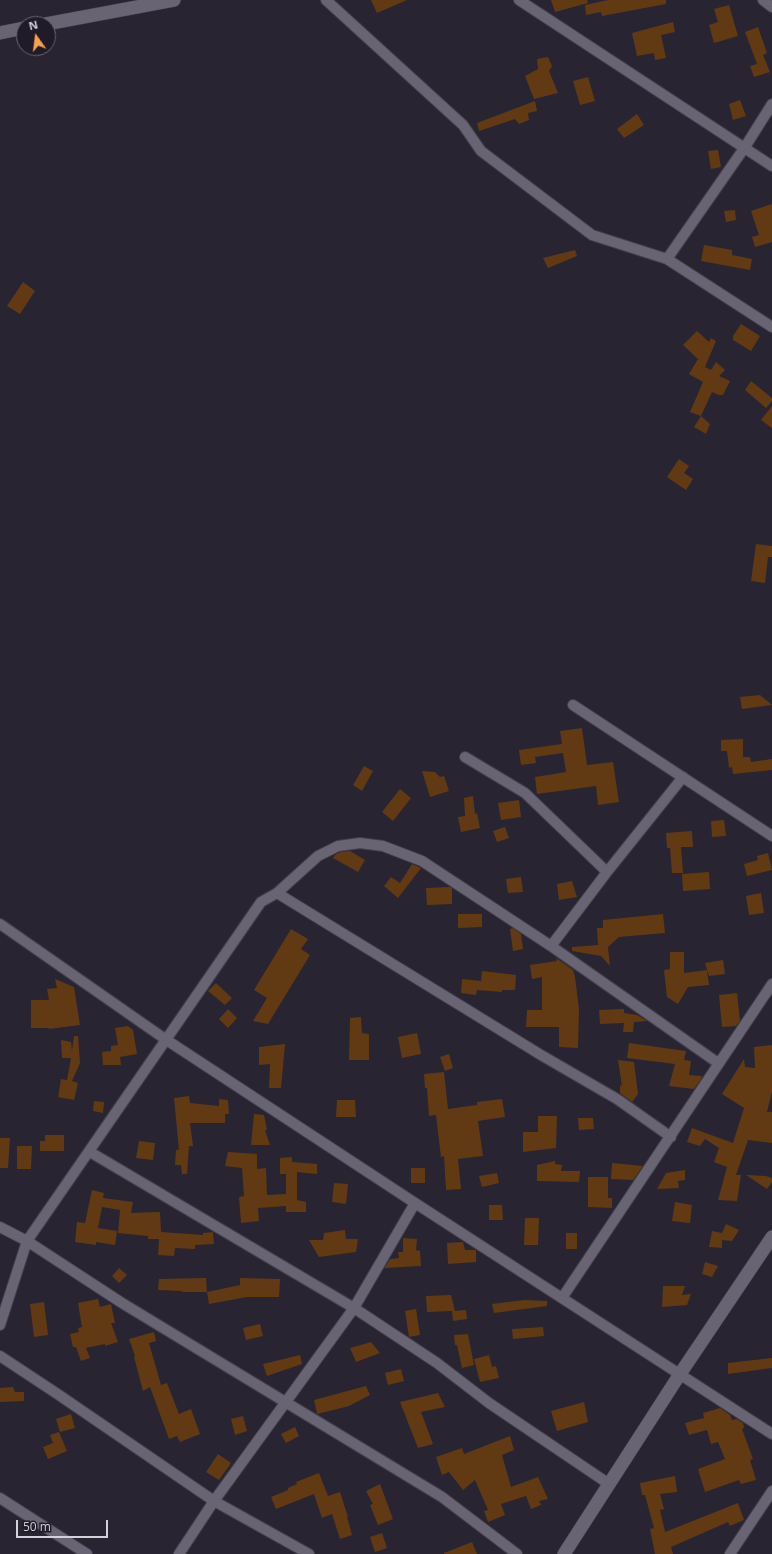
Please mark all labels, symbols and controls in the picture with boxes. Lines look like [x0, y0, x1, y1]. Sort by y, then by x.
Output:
north arrow [16, 16, 56, 56]
text: N [27, 16, 39, 33]
scale bar [18, 1512, 110, 1538]
text: 50 m [23, 1518, 51, 1535]

